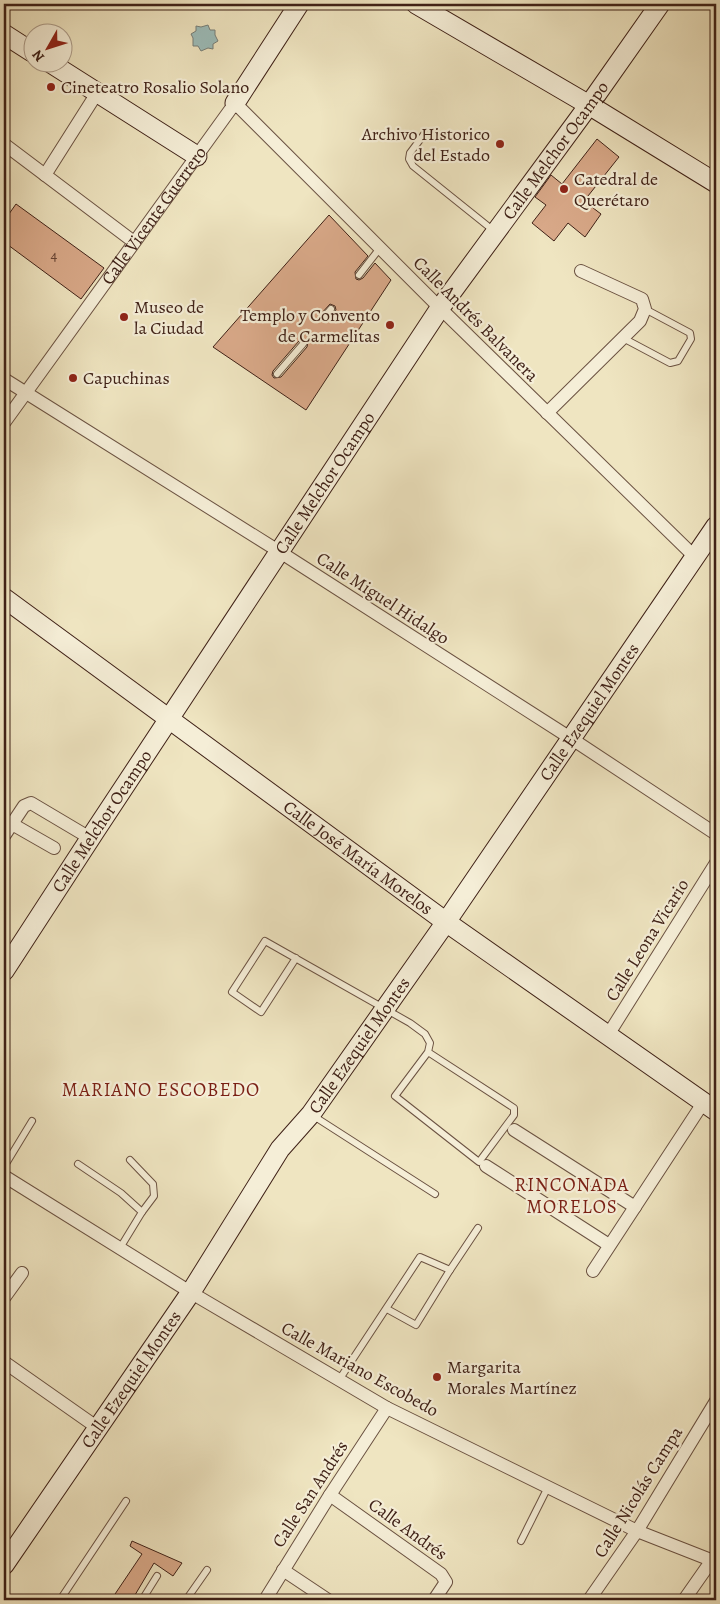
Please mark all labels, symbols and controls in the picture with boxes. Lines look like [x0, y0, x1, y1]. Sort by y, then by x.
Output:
north arrow [22, 22, 72, 72]
text: N [28, 46, 49, 66]
place label: Cineteatro Rosalio Solano [61, 75, 249, 99]
street label: Calle Melchor Ocampo [497, 76, 614, 224]
marker: Cineteatro Rosalio Solano [45, 81, 57, 93]
place label: Archivo Historico del Estado [361, 122, 490, 167]
marker: Archivo Historico del Estado [494, 138, 506, 150]
street label: Calle Vicente Guerrero [96, 141, 212, 289]
place label: Catedral de Querétaro [574, 167, 658, 212]
marker: Catedral de Querétaro [558, 183, 570, 195]
house number: 4 [51, 245, 58, 265]
street label: Calle Andrés Balvanera [408, 251, 544, 387]
place label: Museo de la Ciudad [134, 295, 204, 340]
place label: Templo y Convento de Carmelitas [240, 303, 380, 348]
marker: Museo de la Ciudad [118, 311, 130, 323]
marker: Templo y Convento de Carmelitas [384, 319, 396, 331]
place label: Capuchinas [83, 366, 170, 390]
marker: Capuchinas [67, 372, 79, 384]
street label: Calle Melchor Ocampo [269, 407, 380, 559]
street label: Calle Miguel Hidalgo [312, 546, 454, 650]
street label: Calle Ezequiel Montes [534, 638, 645, 786]
street label: Calle Melchor Ocampo [46, 745, 157, 897]
street label: Calle José María Morelos [278, 795, 438, 920]
street label: Calle Leona Vicario [600, 874, 694, 1006]
street label: Calle Ezequiel Montes [303, 972, 416, 1119]
district label: MARIANO ESCOBEDO [62, 1077, 260, 1103]
district label: RINCONADA MORELOS [515, 1172, 629, 1220]
street label: Calle Ezequiel Montes [75, 1306, 187, 1453]
street label: Calle Mariano Escobedo [277, 1316, 443, 1422]
place label: Margarita Morales Martínez [447, 1355, 577, 1400]
marker: Margarita Morales Martínez [431, 1371, 443, 1383]
street label: Calle Nicolás Campa [588, 1421, 688, 1562]
street label: Calle San Andrés [267, 1436, 353, 1552]
street label: Calle Andrés [364, 1492, 452, 1566]

